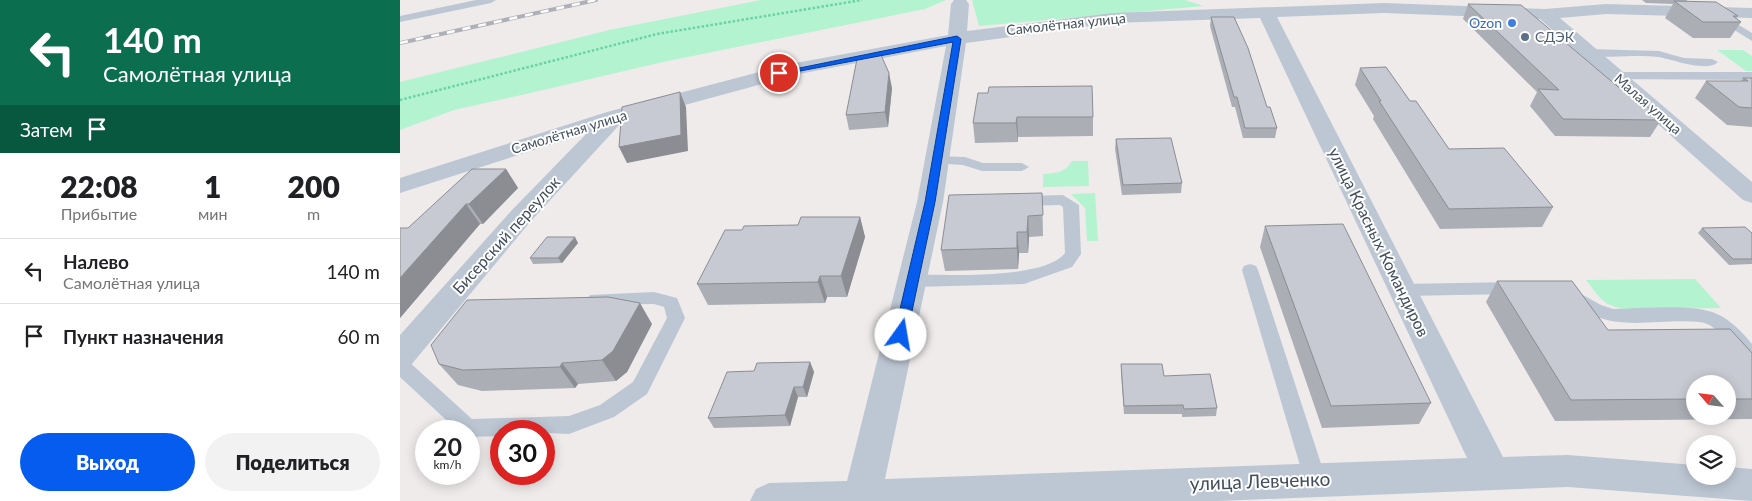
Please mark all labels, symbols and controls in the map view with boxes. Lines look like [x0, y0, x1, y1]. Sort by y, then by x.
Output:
street label: Самолётная улица [1005, 9, 1127, 38]
place label: Ozon [1469, 14, 1502, 31]
marker: Ozon [1506, 17, 1518, 29]
text: 140 m [103, 18, 202, 60]
icon: left [20, 20, 85, 85]
place label: СДЭК [1535, 28, 1575, 45]
marker: СДЭК [1519, 31, 1531, 43]
pin [758, 52, 800, 94]
icon: arrive [765, 59, 793, 87]
text: Самолётная улица [103, 60, 292, 87]
street label: Малая улица [1611, 70, 1685, 137]
street label: Самолётная улица [509, 106, 629, 157]
icon: arrive [83, 115, 111, 143]
text: Затем [20, 118, 73, 141]
street label: улица Красных Командиров [1325, 144, 1434, 340]
text: 22:08 [60, 168, 138, 204]
text: 1 [204, 168, 221, 204]
text: 200 [288, 168, 340, 204]
street label: Бисерский переулок [448, 172, 564, 297]
text: Прибытие [61, 204, 137, 223]
text: мин [198, 204, 227, 223]
text: m [307, 204, 320, 223]
text: Налево [63, 250, 129, 273]
icon: left [20, 257, 48, 285]
text: 140 m [326, 260, 380, 283]
text: Самолётная улица [63, 273, 200, 292]
position arrow [874, 308, 926, 360]
icon: arrive [20, 322, 48, 350]
text: Пункт назначения [63, 325, 224, 348]
text: 60 m [337, 325, 380, 348]
north arrow [1686, 375, 1736, 425]
map controls [1686, 375, 1736, 485]
speed limit sign: 30 [490, 420, 555, 485]
text: 20 [433, 431, 462, 461]
button: Выход [20, 433, 195, 491]
button: Поделиться [205, 433, 380, 491]
button: layers [1686, 435, 1736, 485]
text: km/h [433, 457, 462, 472]
street label: улица Левченко [1189, 467, 1331, 494]

